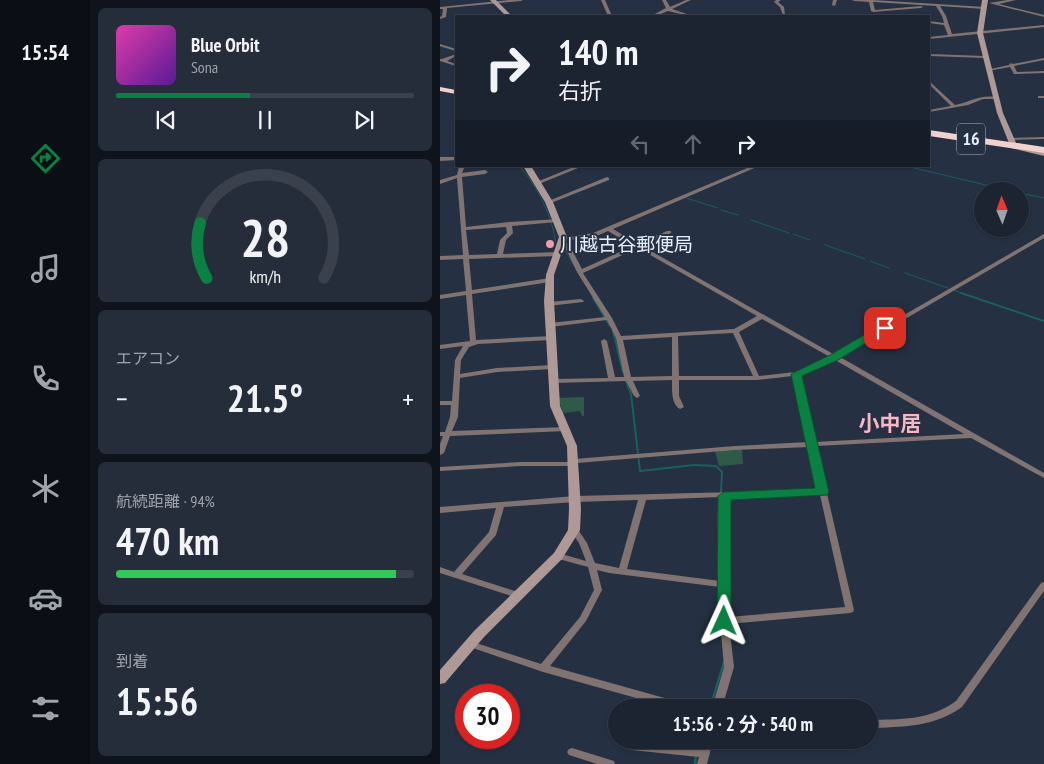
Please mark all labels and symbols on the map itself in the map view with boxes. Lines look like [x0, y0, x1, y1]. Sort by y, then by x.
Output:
road number: 16 [957, 124, 985, 154]
north arrow [974, 182, 1029, 238]
place label: 川越古谷郵便局 [560, 232, 693, 256]
marker: 川越古谷郵便局 [544, 238, 556, 250]
pin [864, 307, 906, 349]
district label: 小中居 [859, 410, 922, 437]
position arrow [697, 594, 749, 646]
speed limit sign: 30 [455, 684, 520, 749]

